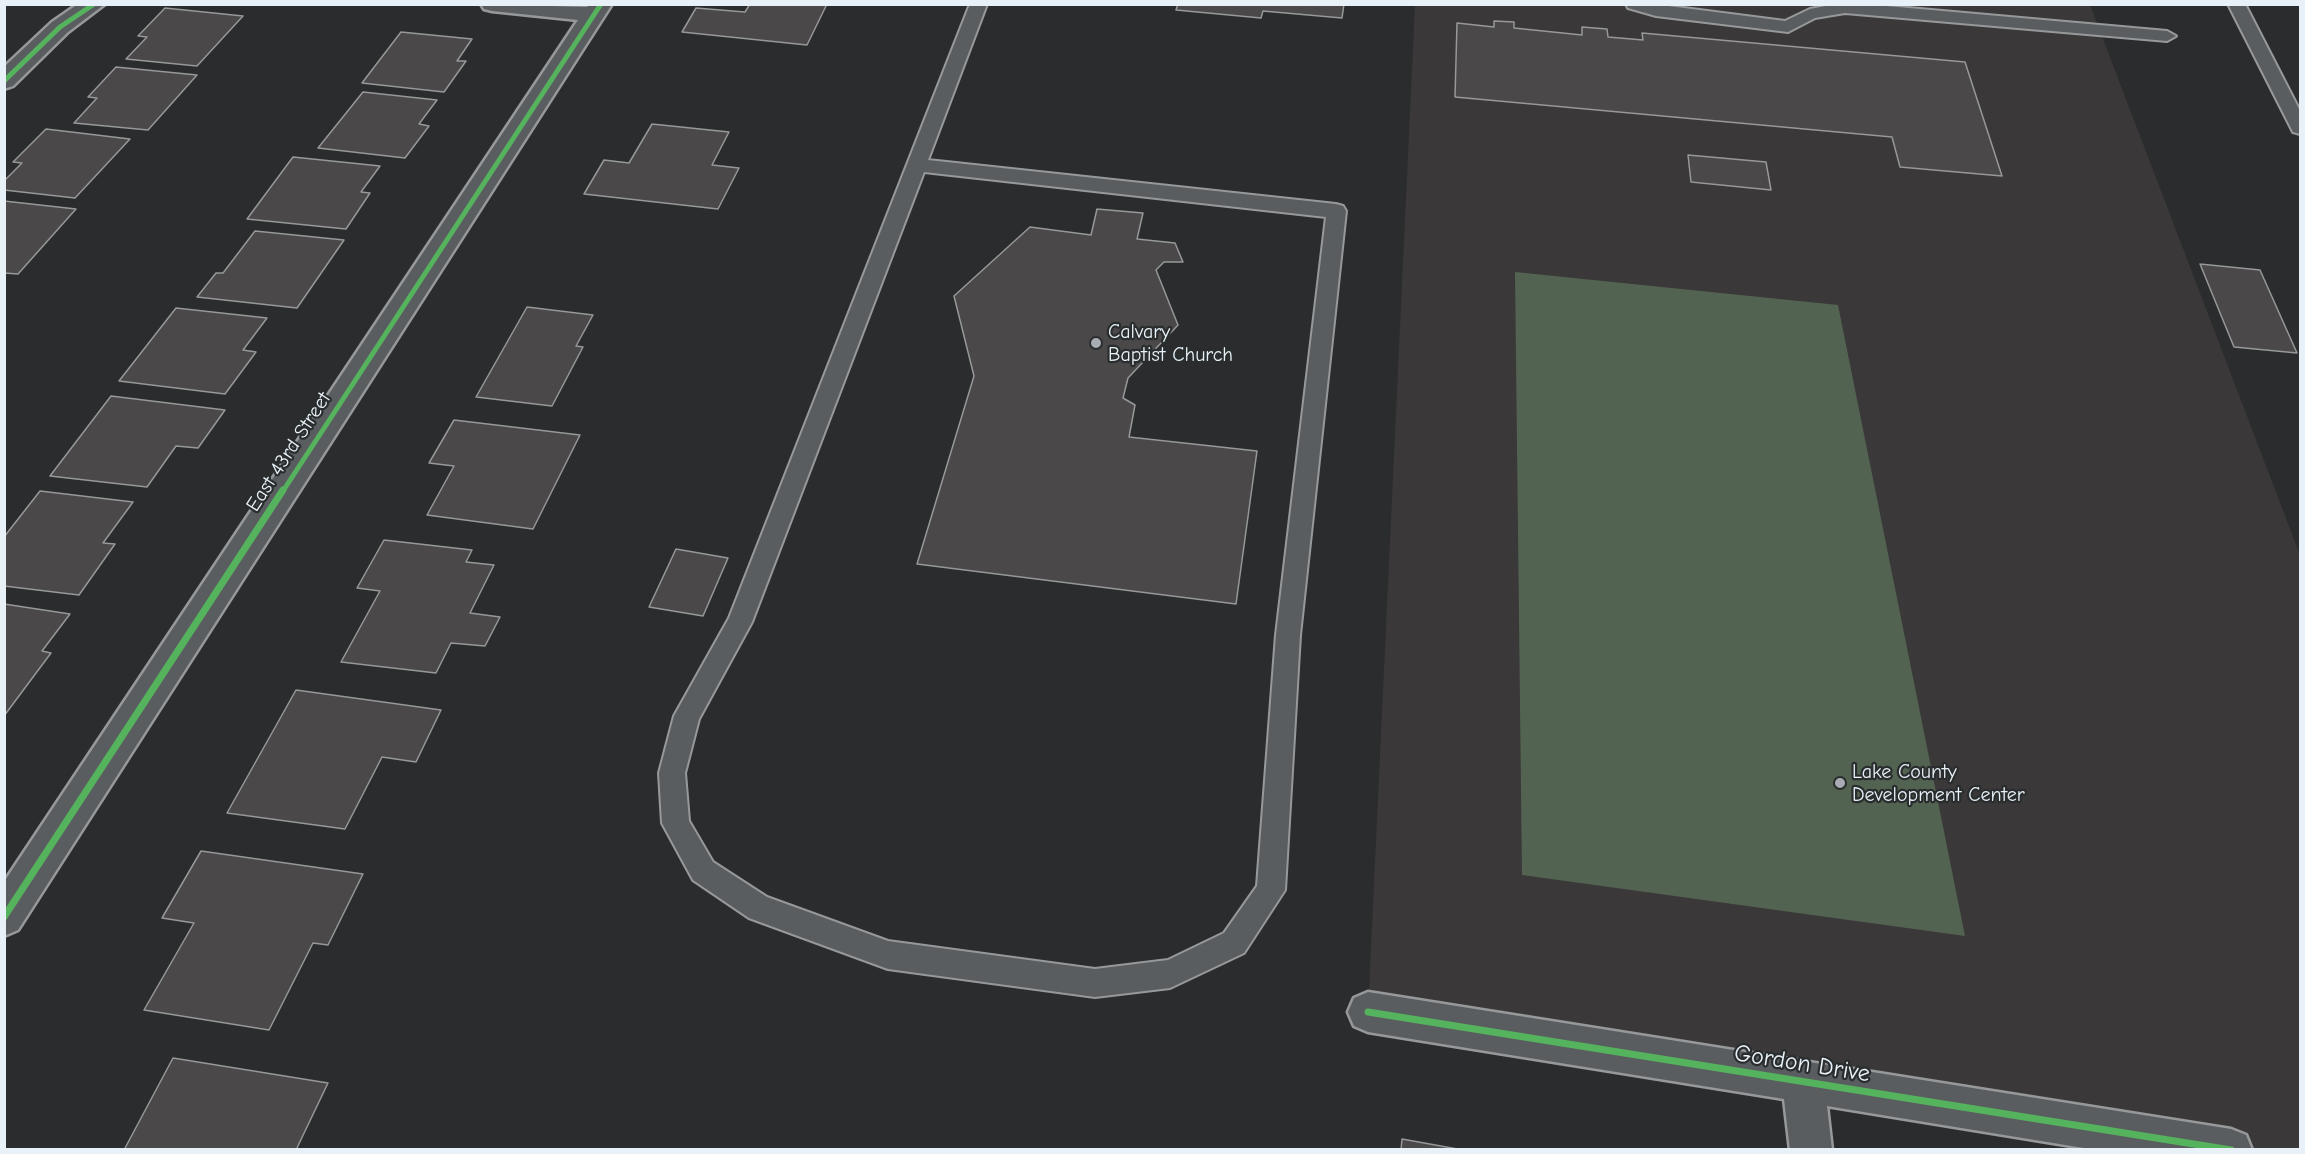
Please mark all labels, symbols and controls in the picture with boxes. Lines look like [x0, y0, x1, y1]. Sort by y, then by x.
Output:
place label: Calvary Baptist Church [1108, 320, 1233, 367]
marker: Calvary Baptist Church [1089, 336, 1103, 350]
street label: East 43rd Street [241, 388, 337, 516]
place label: Lake County Development Center [1852, 760, 2025, 807]
marker: Lake County Development Center [1833, 776, 1847, 790]
street label: Gordon Drive [1732, 1039, 1872, 1089]

